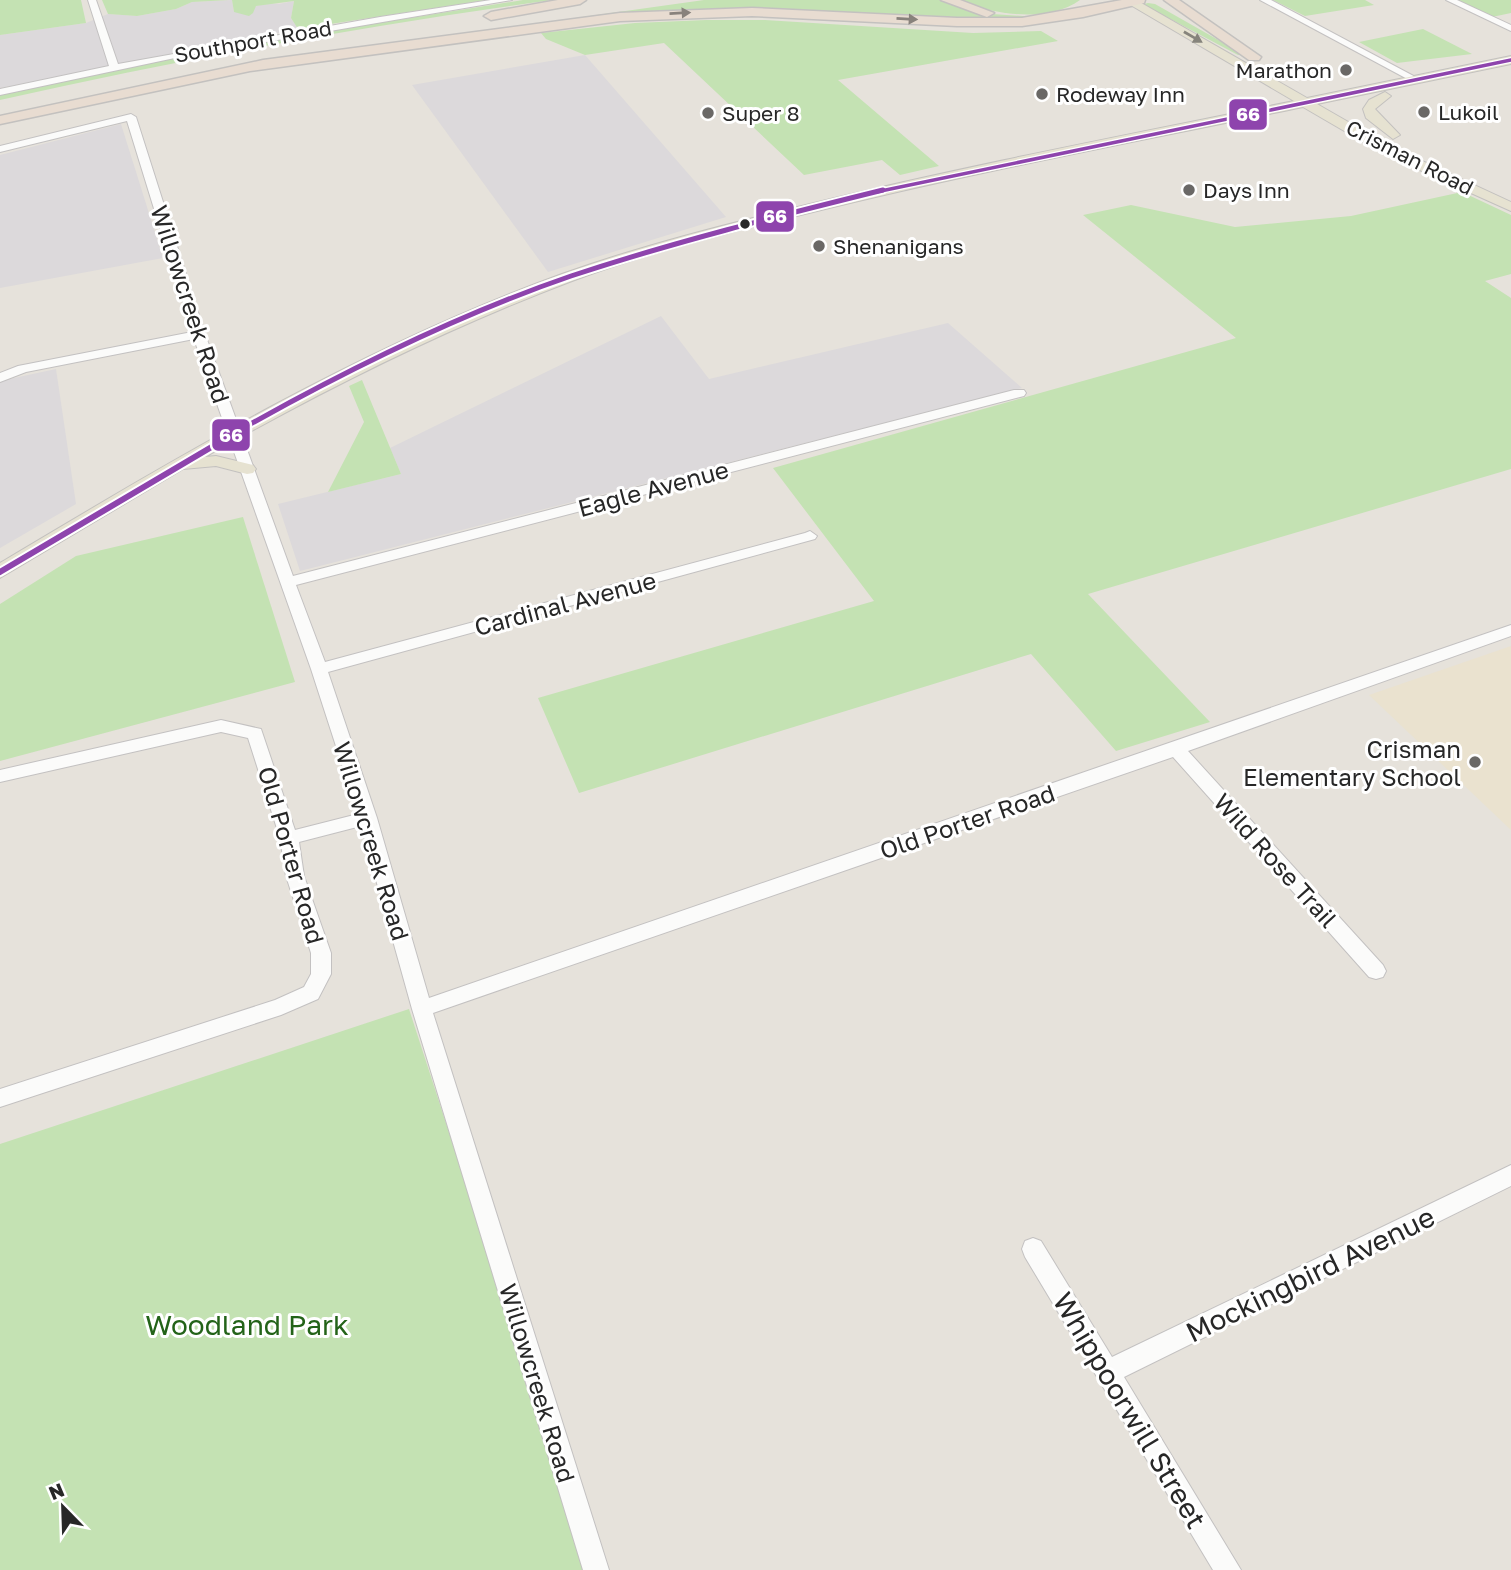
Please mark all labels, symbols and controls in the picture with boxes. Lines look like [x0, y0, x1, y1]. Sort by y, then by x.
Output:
one-way arrow [669, 8, 691, 19]
one-way arrow [897, 13, 919, 24]
street label: Southport Road [172, 14, 334, 68]
one-way arrow [1183, 31, 1203, 43]
place label: Marathon [1236, 57, 1332, 83]
marker: Marathon [1338, 62, 1354, 78]
place label: Rodeway Inn [1056, 81, 1185, 107]
marker: Rodeway Inn [1034, 86, 1050, 102]
line badge: 66 [1228, 98, 1268, 131]
place label: Lukoil [1438, 99, 1499, 125]
place label: Super 8 [722, 100, 800, 126]
text: 66 [1236, 102, 1260, 125]
marker: Lukoil [1416, 104, 1432, 120]
marker: Super 8 [700, 105, 716, 121]
street label: Crisman Road [1342, 114, 1478, 200]
place label: Days Inn [1203, 177, 1290, 203]
marker: Days Inn [1181, 182, 1197, 198]
line badge: 66 [755, 200, 795, 233]
street label: Willowcreek Road [145, 201, 237, 407]
text: 66 [763, 204, 787, 227]
unlabelled marker [738, 217, 752, 231]
place label: Shenanigans [833, 233, 964, 259]
marker: Shenanigans [811, 238, 827, 254]
line badge: 66 [211, 418, 251, 452]
text: 66 [219, 423, 243, 446]
street label: Eagle Avenue [574, 454, 732, 522]
street label: Cardinal Avenue [471, 565, 659, 641]
place label: Crisman Elementary School [1243, 734, 1461, 791]
street label: Willowcreek Road [328, 738, 416, 944]
marker: Crisman Elementary School [1467, 754, 1483, 770]
street label: Old Porter Road [253, 763, 331, 947]
street label: Old Porter Road [876, 777, 1058, 865]
street label: Wild Rose Trail [1208, 787, 1344, 933]
street label: Mockingbird Avenue [1180, 1199, 1440, 1349]
street label: Willowcreek Road [494, 1280, 582, 1486]
street label: Whippoorwill Street [1047, 1286, 1213, 1534]
park label: Woodland Park [145, 1308, 349, 1341]
north arrow [28, 1472, 98, 1542]
text: N [45, 1477, 67, 1504]

